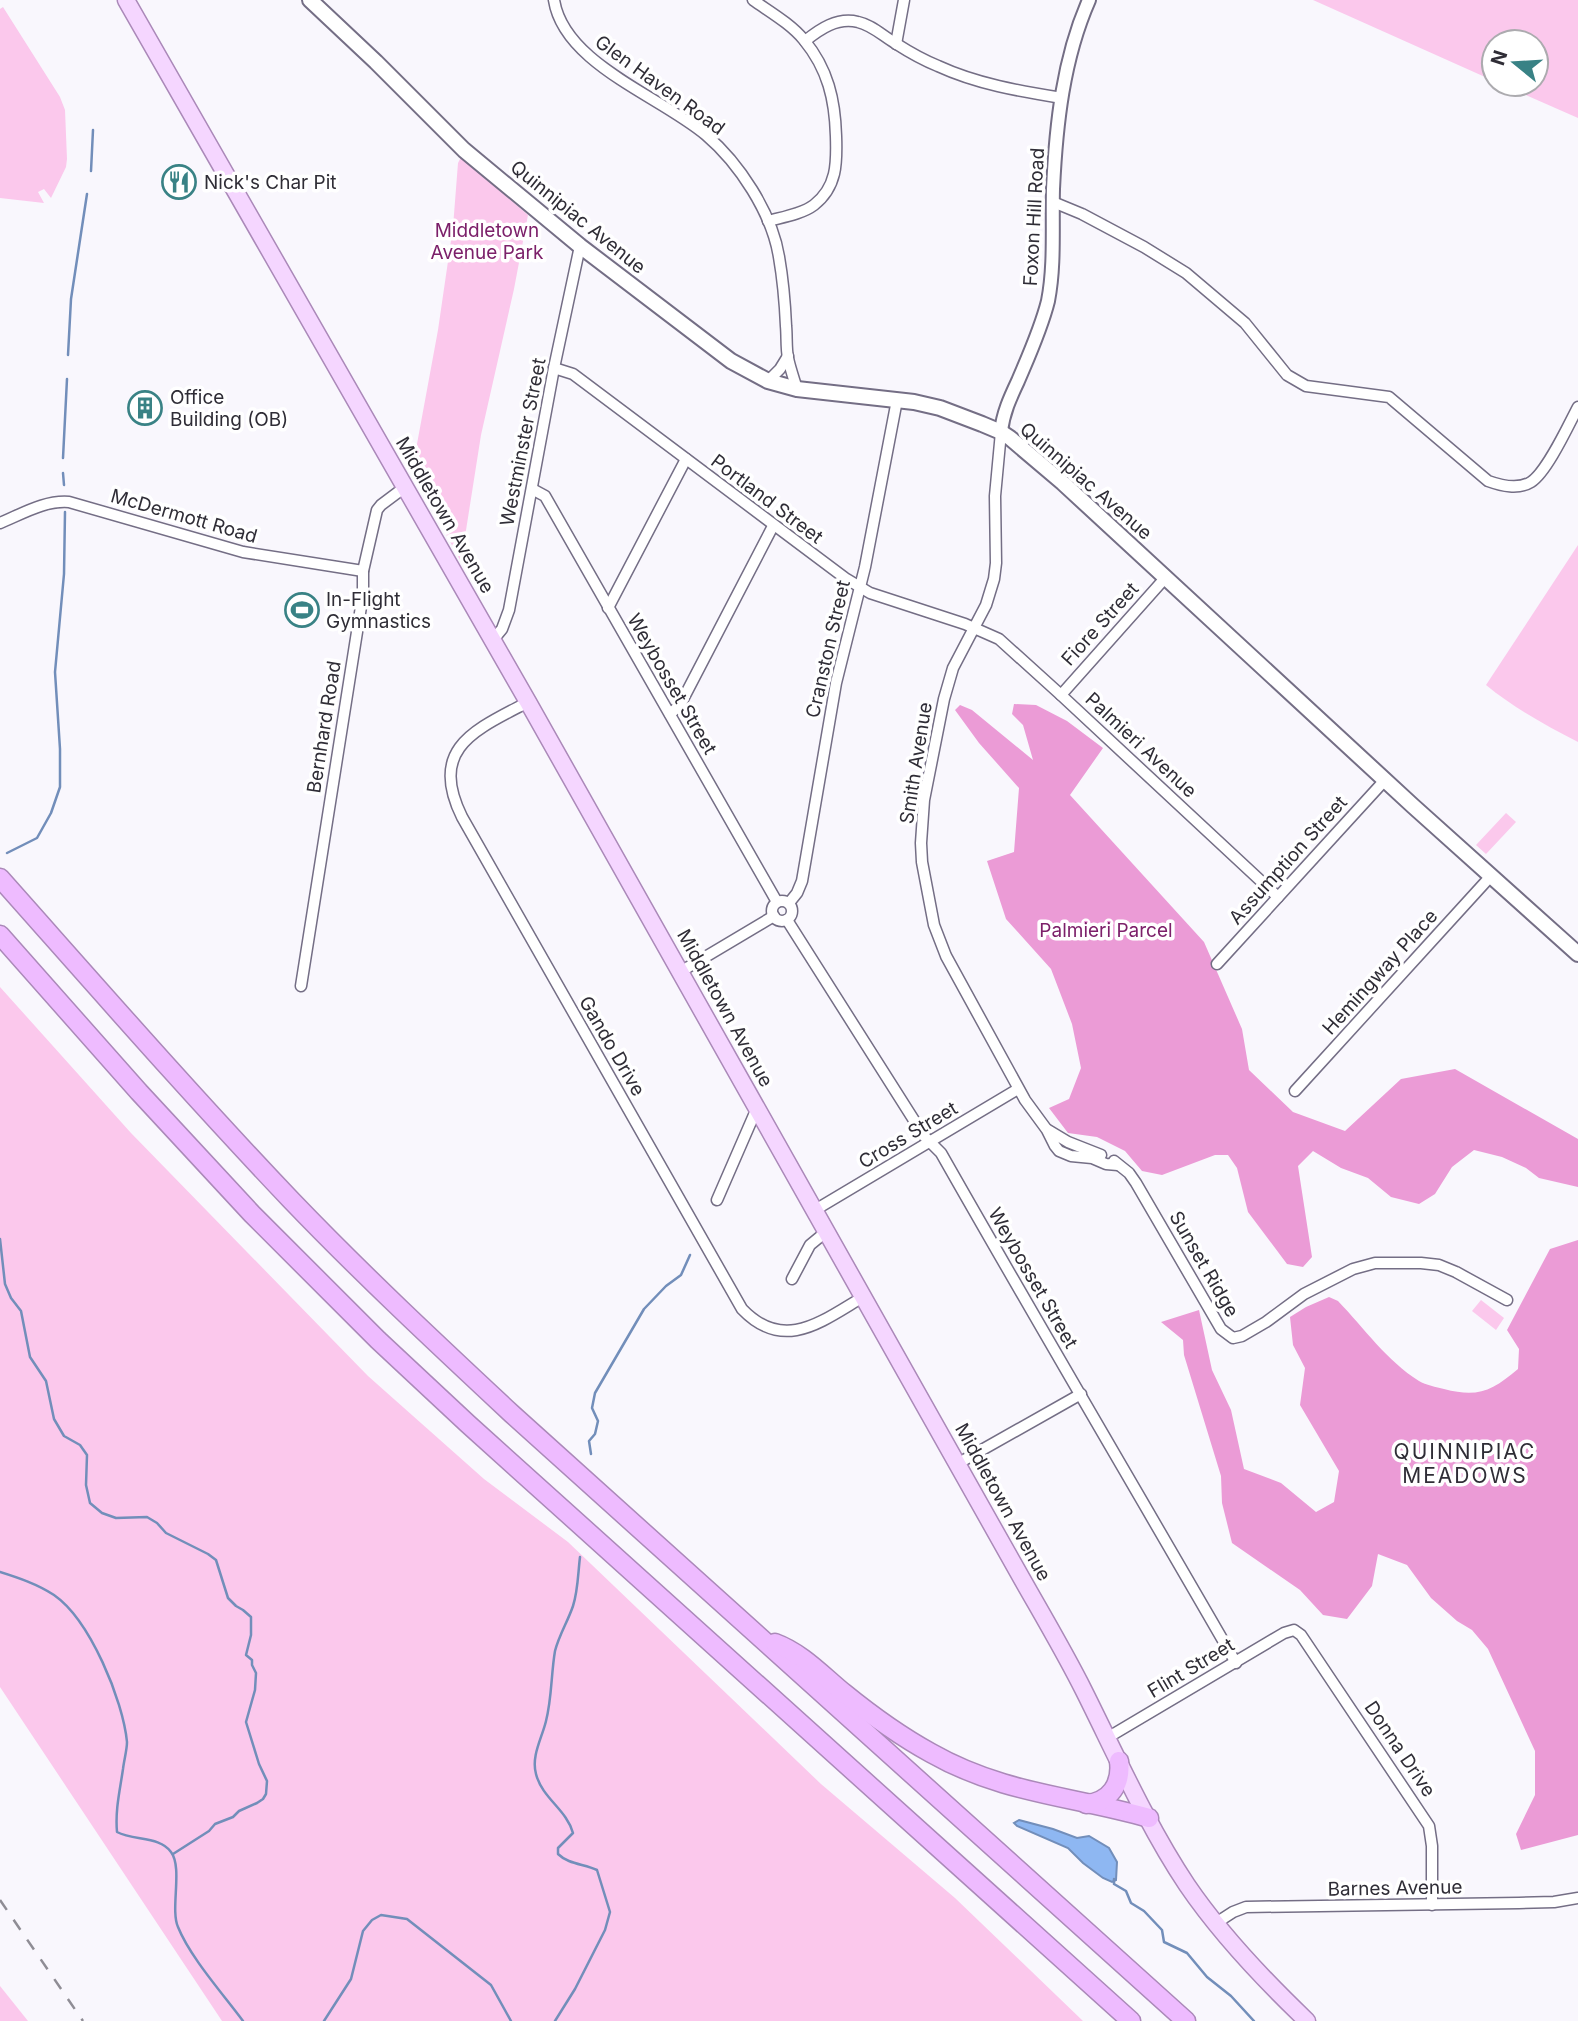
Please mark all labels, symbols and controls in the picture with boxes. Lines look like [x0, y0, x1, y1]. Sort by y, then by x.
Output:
north arrow [1480, 28, 1550, 98]
street label: Glen Haven Road [591, 30, 729, 140]
text: N [1486, 47, 1512, 68]
street label: Foxon Hill Road [1019, 147, 1049, 287]
street label: Quinnipiac Avenue [506, 155, 650, 279]
restaurant icon: Nick's Char Pit [160, 163, 198, 201]
place label: Nick's Char Pit [204, 171, 337, 194]
park label: Middletown Avenue Park [431, 219, 544, 264]
street label: Westminster Street [495, 356, 551, 528]
place label: Office Building (OB) [170, 386, 288, 431]
building icon: Office Building (OB) [126, 389, 164, 427]
street label: Quinnipiac Avenue [1015, 417, 1157, 545]
street label: Middletown Avenue [391, 433, 499, 597]
street label: Portland Street [706, 449, 828, 549]
street label: McDermott Road [108, 484, 260, 548]
street label: Cranston Street [801, 578, 855, 720]
street label: Fiore Street [1057, 578, 1143, 670]
place label: In-Flight Gymnastics [326, 588, 431, 633]
sports icon: In-Flight Gymnastics [283, 591, 321, 629]
street label: Weybosset Street [622, 610, 722, 758]
street label: Bernhard Road [302, 659, 346, 795]
street label: Palmieri Avenue [1081, 688, 1201, 802]
street label: Smith Avenue [895, 700, 937, 826]
street label: Assumption Street [1224, 791, 1352, 929]
street label: Hemingway Place [1318, 905, 1442, 1039]
park label: Palmieri Parcel [1039, 919, 1173, 942]
street label: Middletown Avenue [672, 925, 778, 1091]
street label: Gando Drive [574, 992, 650, 1100]
street label: Cross Street [854, 1097, 962, 1173]
street label: Weybosset Street [983, 1204, 1083, 1352]
street label: Sunset Ridge [1164, 1207, 1244, 1321]
street label: Middletown Avenue [950, 1419, 1056, 1585]
district label: QUINNIPIAC MEADOWS [1394, 1439, 1536, 1488]
street label: Flint Street [1144, 1633, 1238, 1703]
street label: Donna Drive [1360, 1697, 1440, 1801]
street label: Barnes Avenue [1327, 1875, 1463, 1901]

